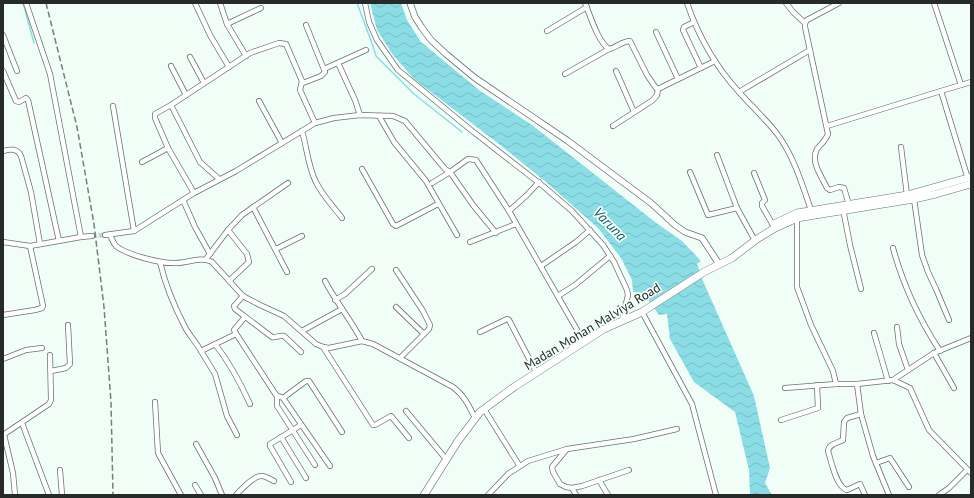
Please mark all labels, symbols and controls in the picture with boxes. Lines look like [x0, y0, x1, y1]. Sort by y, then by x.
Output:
water label: Varuna [590, 203, 630, 245]
street label: Madan Mohan Malviya Road [521, 279, 663, 374]

